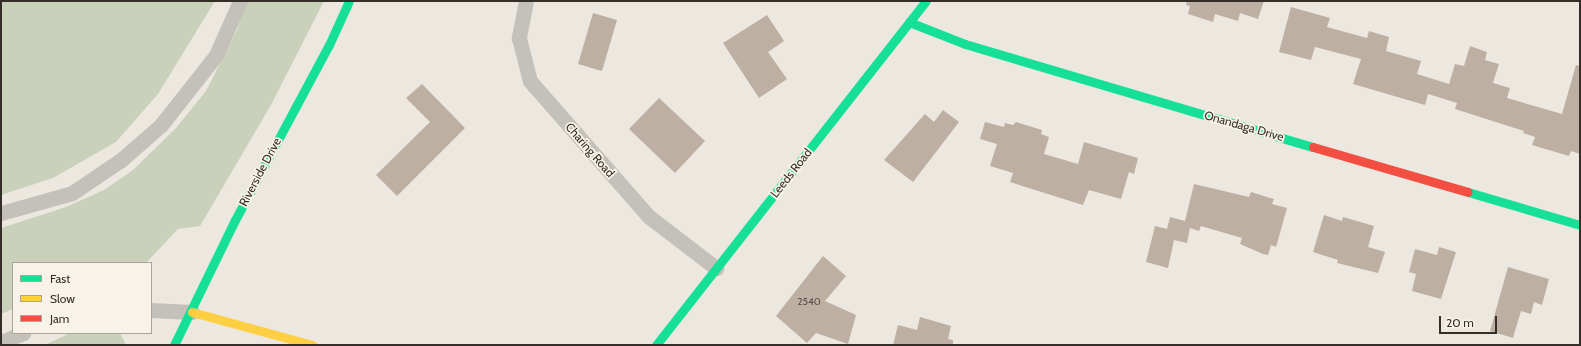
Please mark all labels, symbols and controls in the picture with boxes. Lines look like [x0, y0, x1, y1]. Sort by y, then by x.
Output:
street label: Onandaga Drive [1203, 108, 1285, 144]
street label: Charing Road [562, 120, 618, 180]
street label: Riverside Drive [236, 135, 284, 209]
street label: Leeds Road [767, 146, 815, 200]
legend [12, 262, 152, 334]
text: Fast [50, 271, 70, 286]
text: Slow [50, 291, 75, 306]
house number: 2540 [797, 296, 821, 308]
scale bar [1441, 308, 1499, 334]
text: Jam [50, 311, 69, 326]
text: 20 m [1446, 315, 1474, 330]

